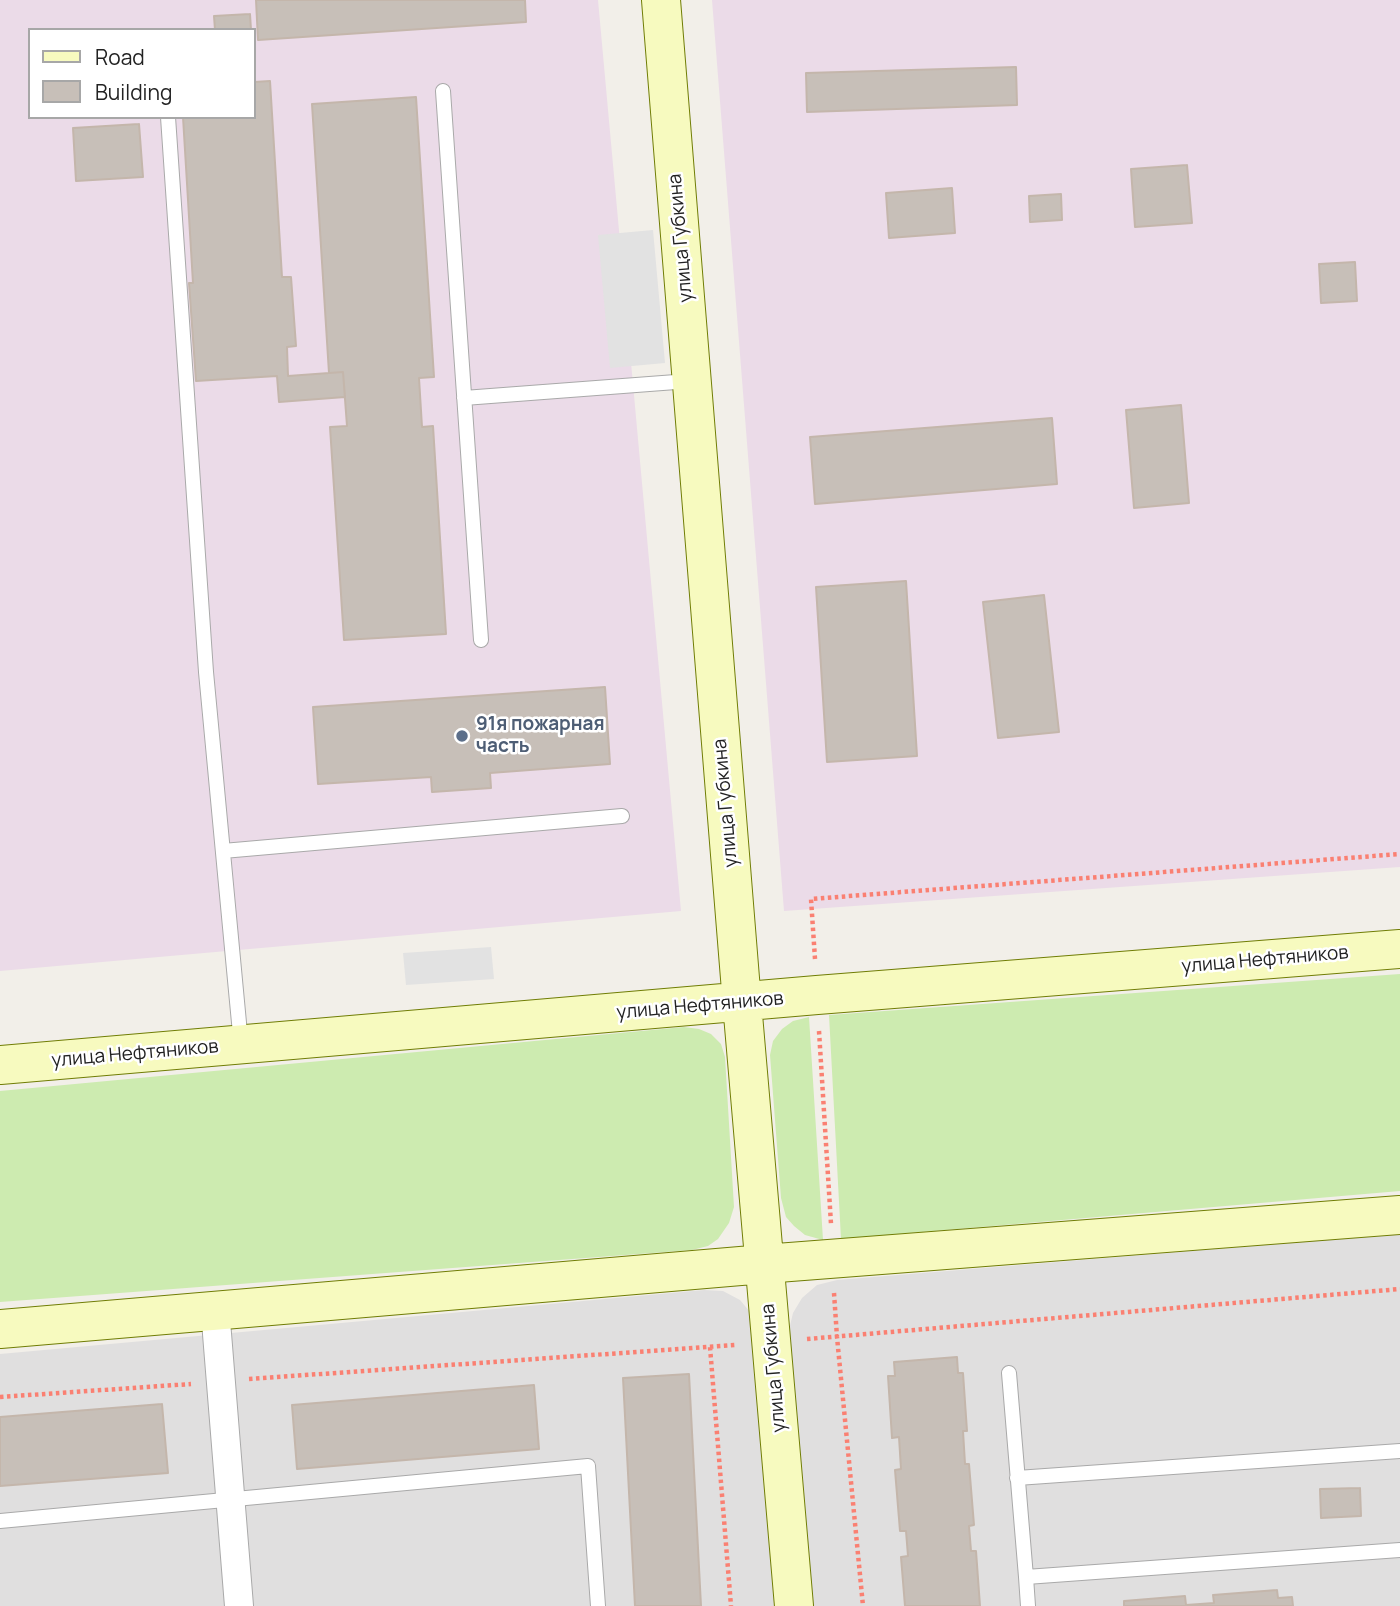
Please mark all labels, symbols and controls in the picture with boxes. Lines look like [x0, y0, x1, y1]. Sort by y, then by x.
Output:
legend [28, 28, 256, 119]
text: Road [95, 43, 145, 71]
text: Building [95, 78, 172, 106]
street label: улица Губкина [664, 173, 698, 303]
place label: 91я пожарная часть [476, 714, 605, 758]
marker: 91я пожарная часть [454, 728, 470, 744]
street label: улица Губкина [709, 738, 743, 868]
street label: улица Нефтяников [1181, 941, 1349, 979]
street label: улица Нефтяников [616, 987, 784, 1025]
street label: улица Нефтяников [51, 1035, 219, 1073]
street label: улица Губкина [757, 1303, 791, 1433]

